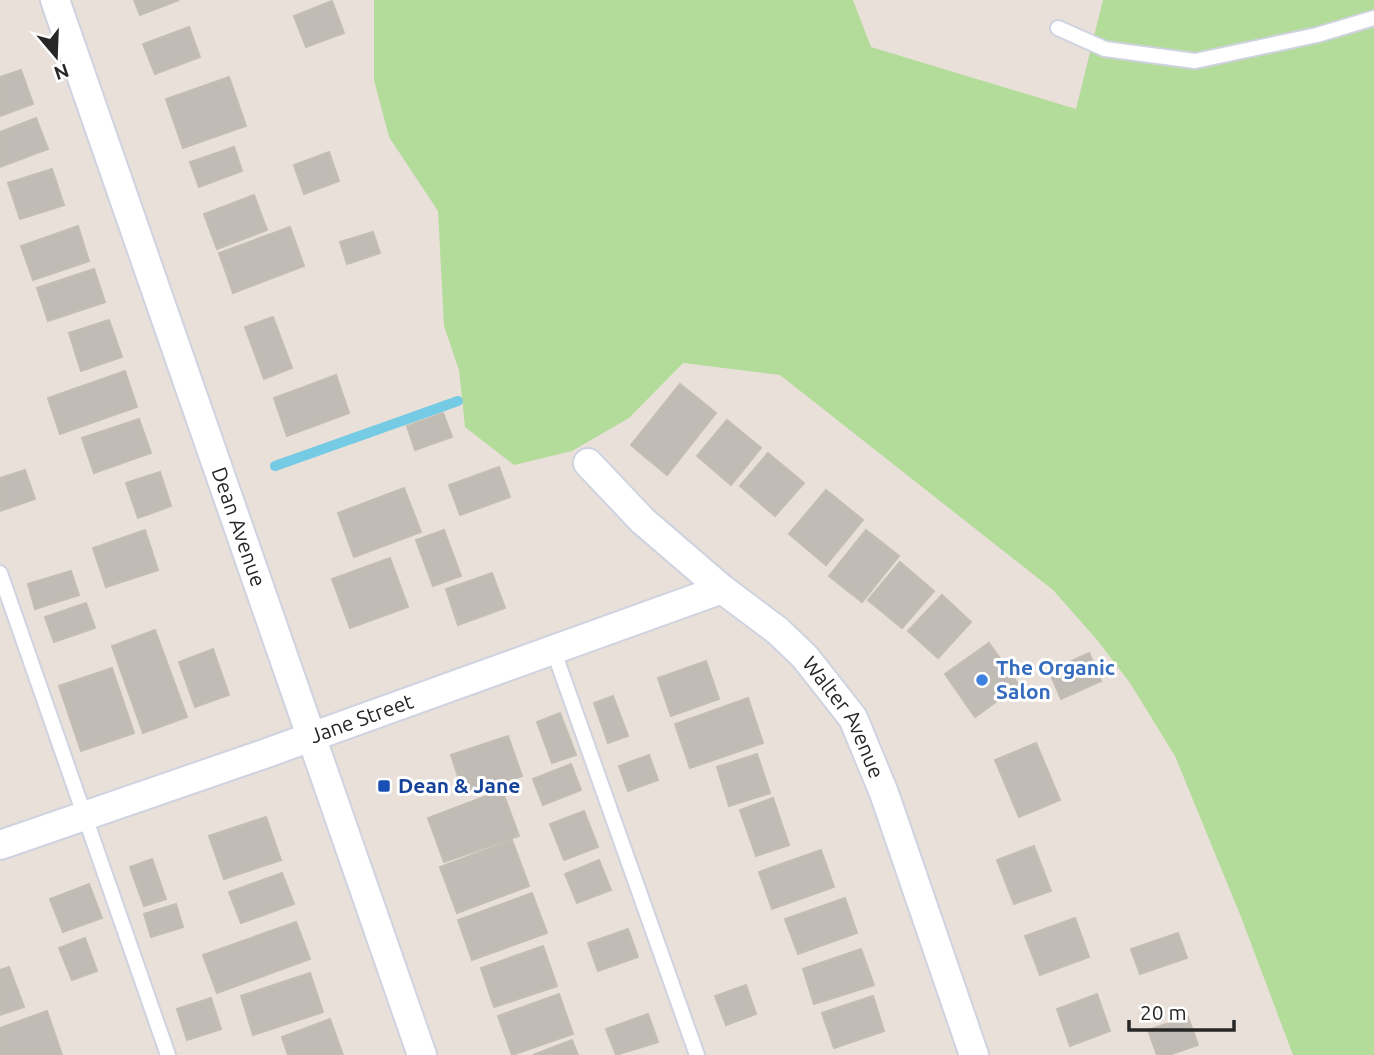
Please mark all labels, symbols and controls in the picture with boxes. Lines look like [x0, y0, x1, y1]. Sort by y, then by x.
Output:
north arrow [21, 21, 91, 91]
text: N [51, 59, 72, 85]
street label: Dean Avenue [207, 464, 271, 590]
street label: Walter Avenue [798, 651, 889, 781]
place label: The Organic Salon [996, 655, 1115, 703]
marker: The Organic Salon [974, 672, 990, 688]
street label: Jane Street [306, 688, 416, 748]
place label: Dean & Jane [398, 773, 520, 797]
marker: Dean & Jane [376, 778, 392, 794]
scale bar [1129, 988, 1234, 1032]
text: 20 m [1140, 1000, 1187, 1024]

